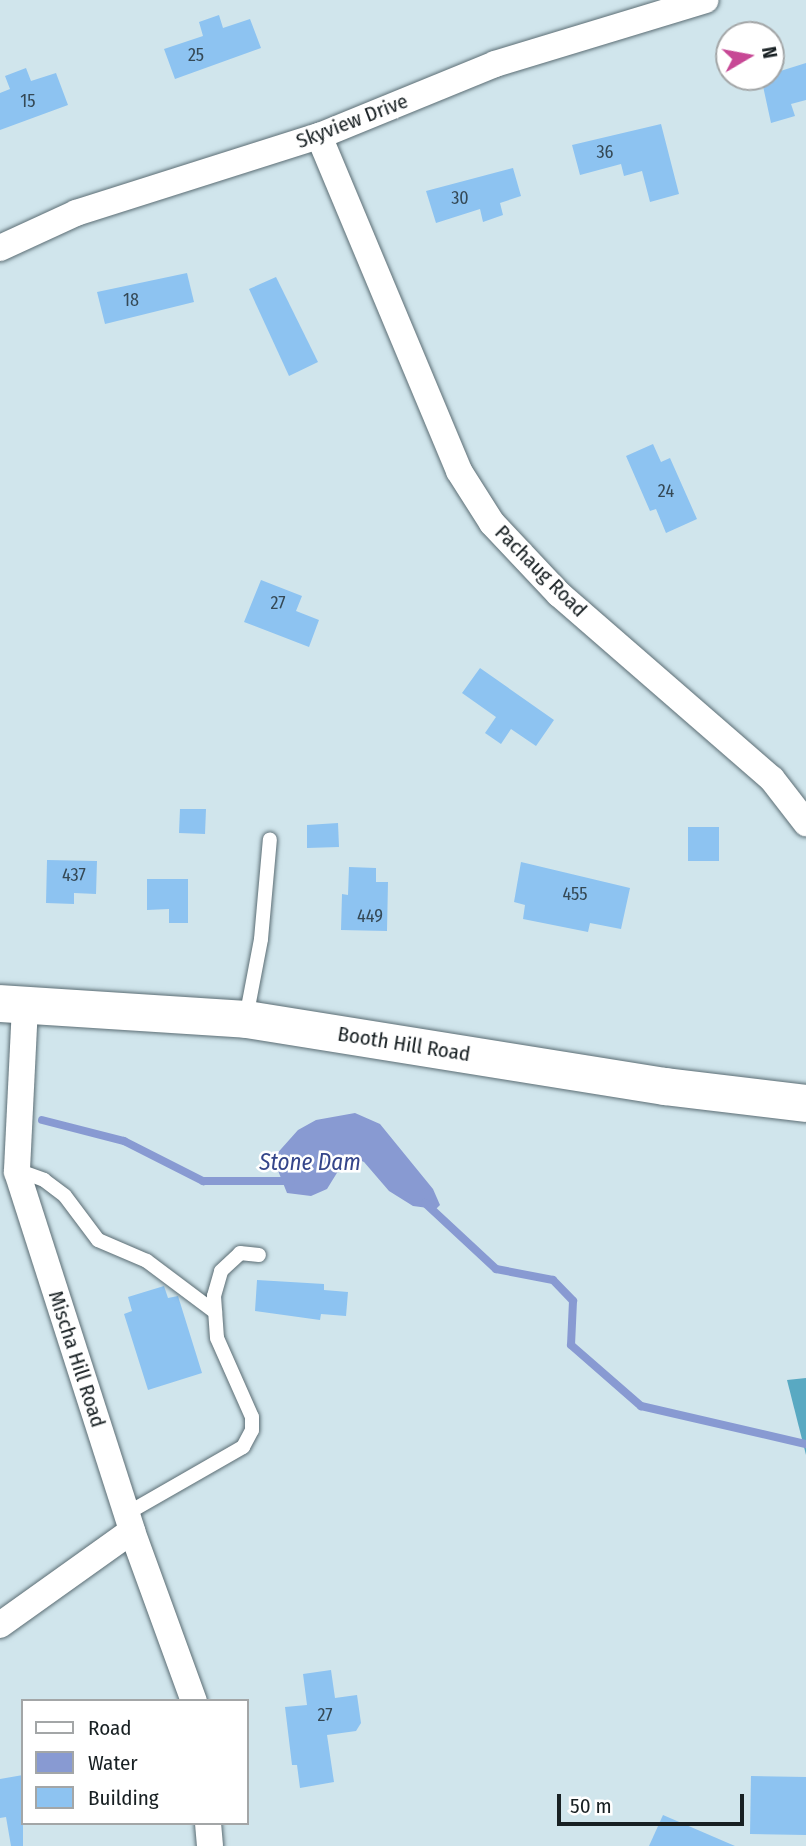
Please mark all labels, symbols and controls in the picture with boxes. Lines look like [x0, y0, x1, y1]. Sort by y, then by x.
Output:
north arrow [715, 21, 785, 91]
house number: 25 [188, 44, 204, 66]
text: N [757, 45, 782, 60]
street label: Skyview Drive [293, 88, 411, 154]
house number: 15 [20, 90, 36, 112]
house number: 36 [596, 141, 614, 163]
house number: 30 [451, 187, 469, 209]
house number: 18 [123, 289, 139, 311]
house number: 24 [658, 480, 674, 502]
street label: Pachaug Road [490, 520, 592, 622]
house number: 27 [270, 592, 286, 614]
house number: 437 [62, 864, 86, 886]
house number: 455 [563, 883, 587, 905]
house number: 449 [357, 905, 383, 927]
street label: Booth Hill Road [336, 1021, 472, 1067]
water label: Stone Dam [259, 1148, 361, 1176]
street label: Mischa Hill Road [43, 1288, 111, 1430]
legend [21, 1699, 248, 1825]
house number: 27 [317, 1704, 333, 1726]
text: Road [88, 1715, 132, 1741]
text: Water [88, 1750, 138, 1776]
scale bar [561, 1780, 748, 1824]
text: Building [88, 1785, 159, 1811]
text: 50 m [570, 1793, 612, 1819]

